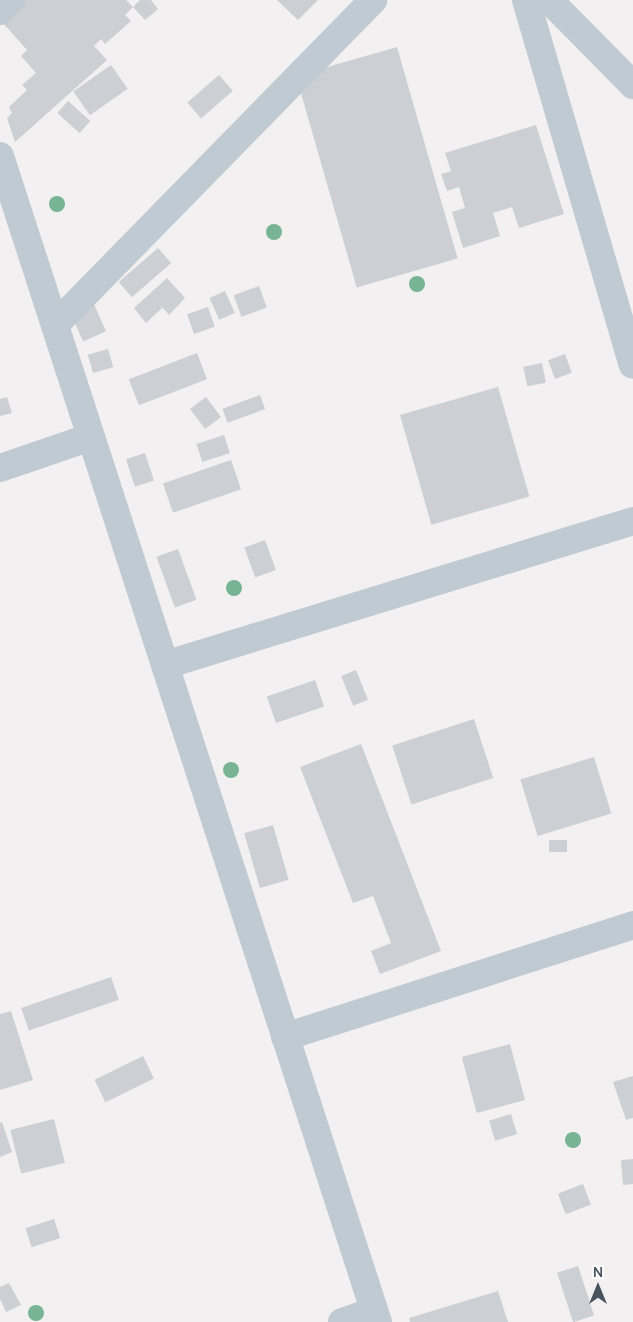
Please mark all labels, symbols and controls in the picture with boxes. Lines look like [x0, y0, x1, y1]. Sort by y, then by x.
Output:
north arrow [573, 1262, 623, 1312]
text: N [593, 1262, 603, 1281]

